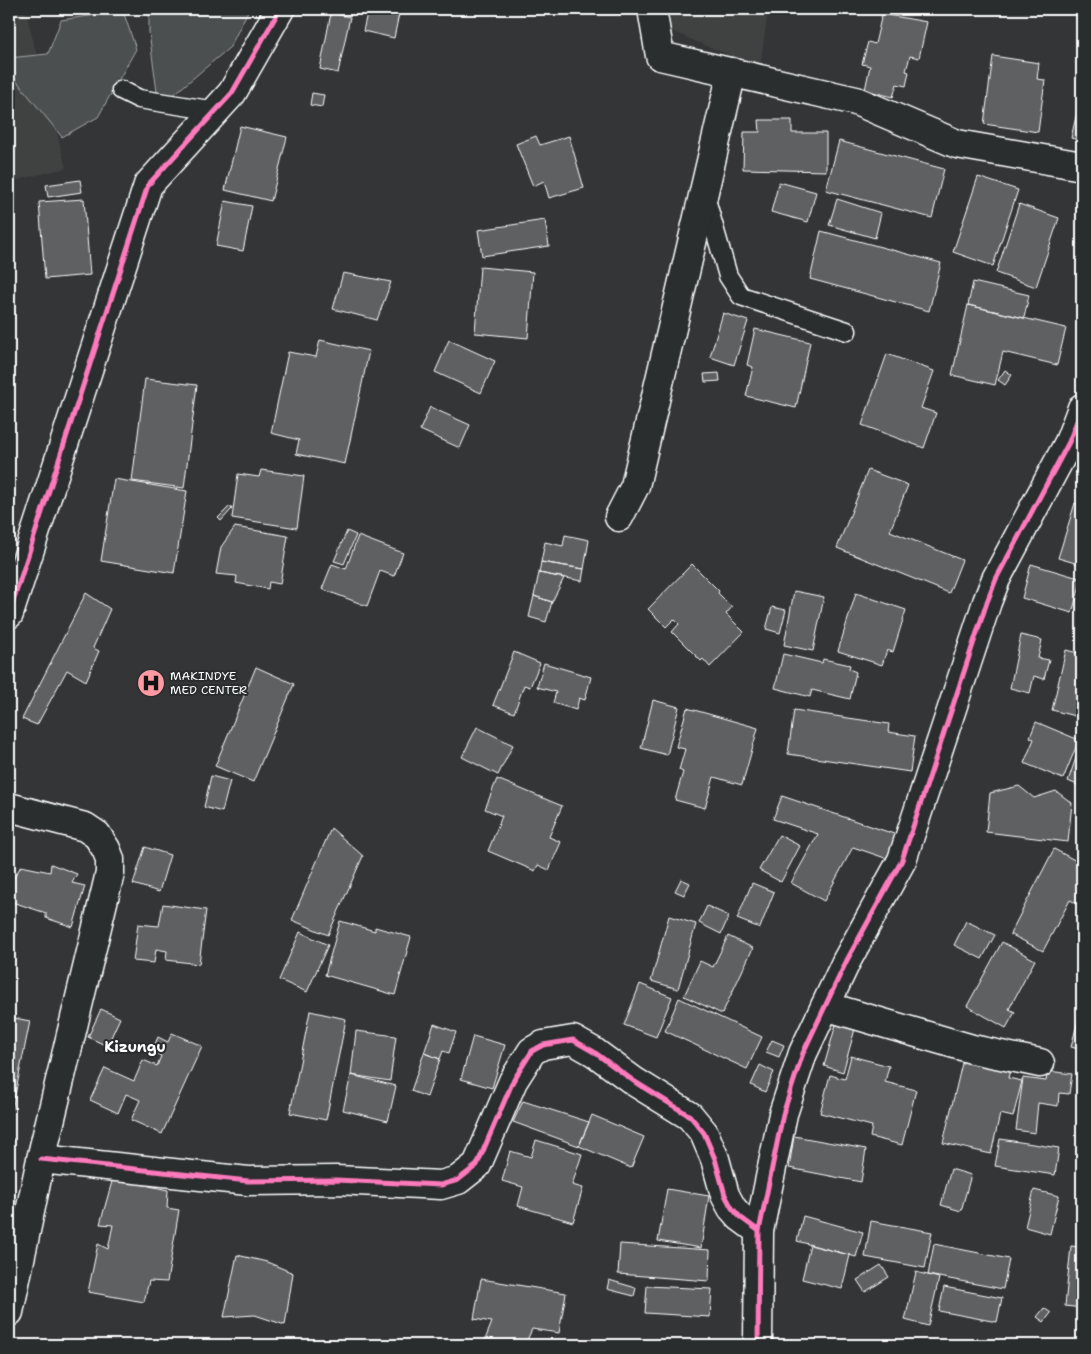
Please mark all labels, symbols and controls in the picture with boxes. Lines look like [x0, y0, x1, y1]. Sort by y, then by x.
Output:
hospital icon: MAKINDYE MED CENTER [136, 668, 166, 698]
place label: MAKINDYE MED CENTER [170, 668, 247, 698]
district label: Kizungu [104, 1037, 166, 1057]

